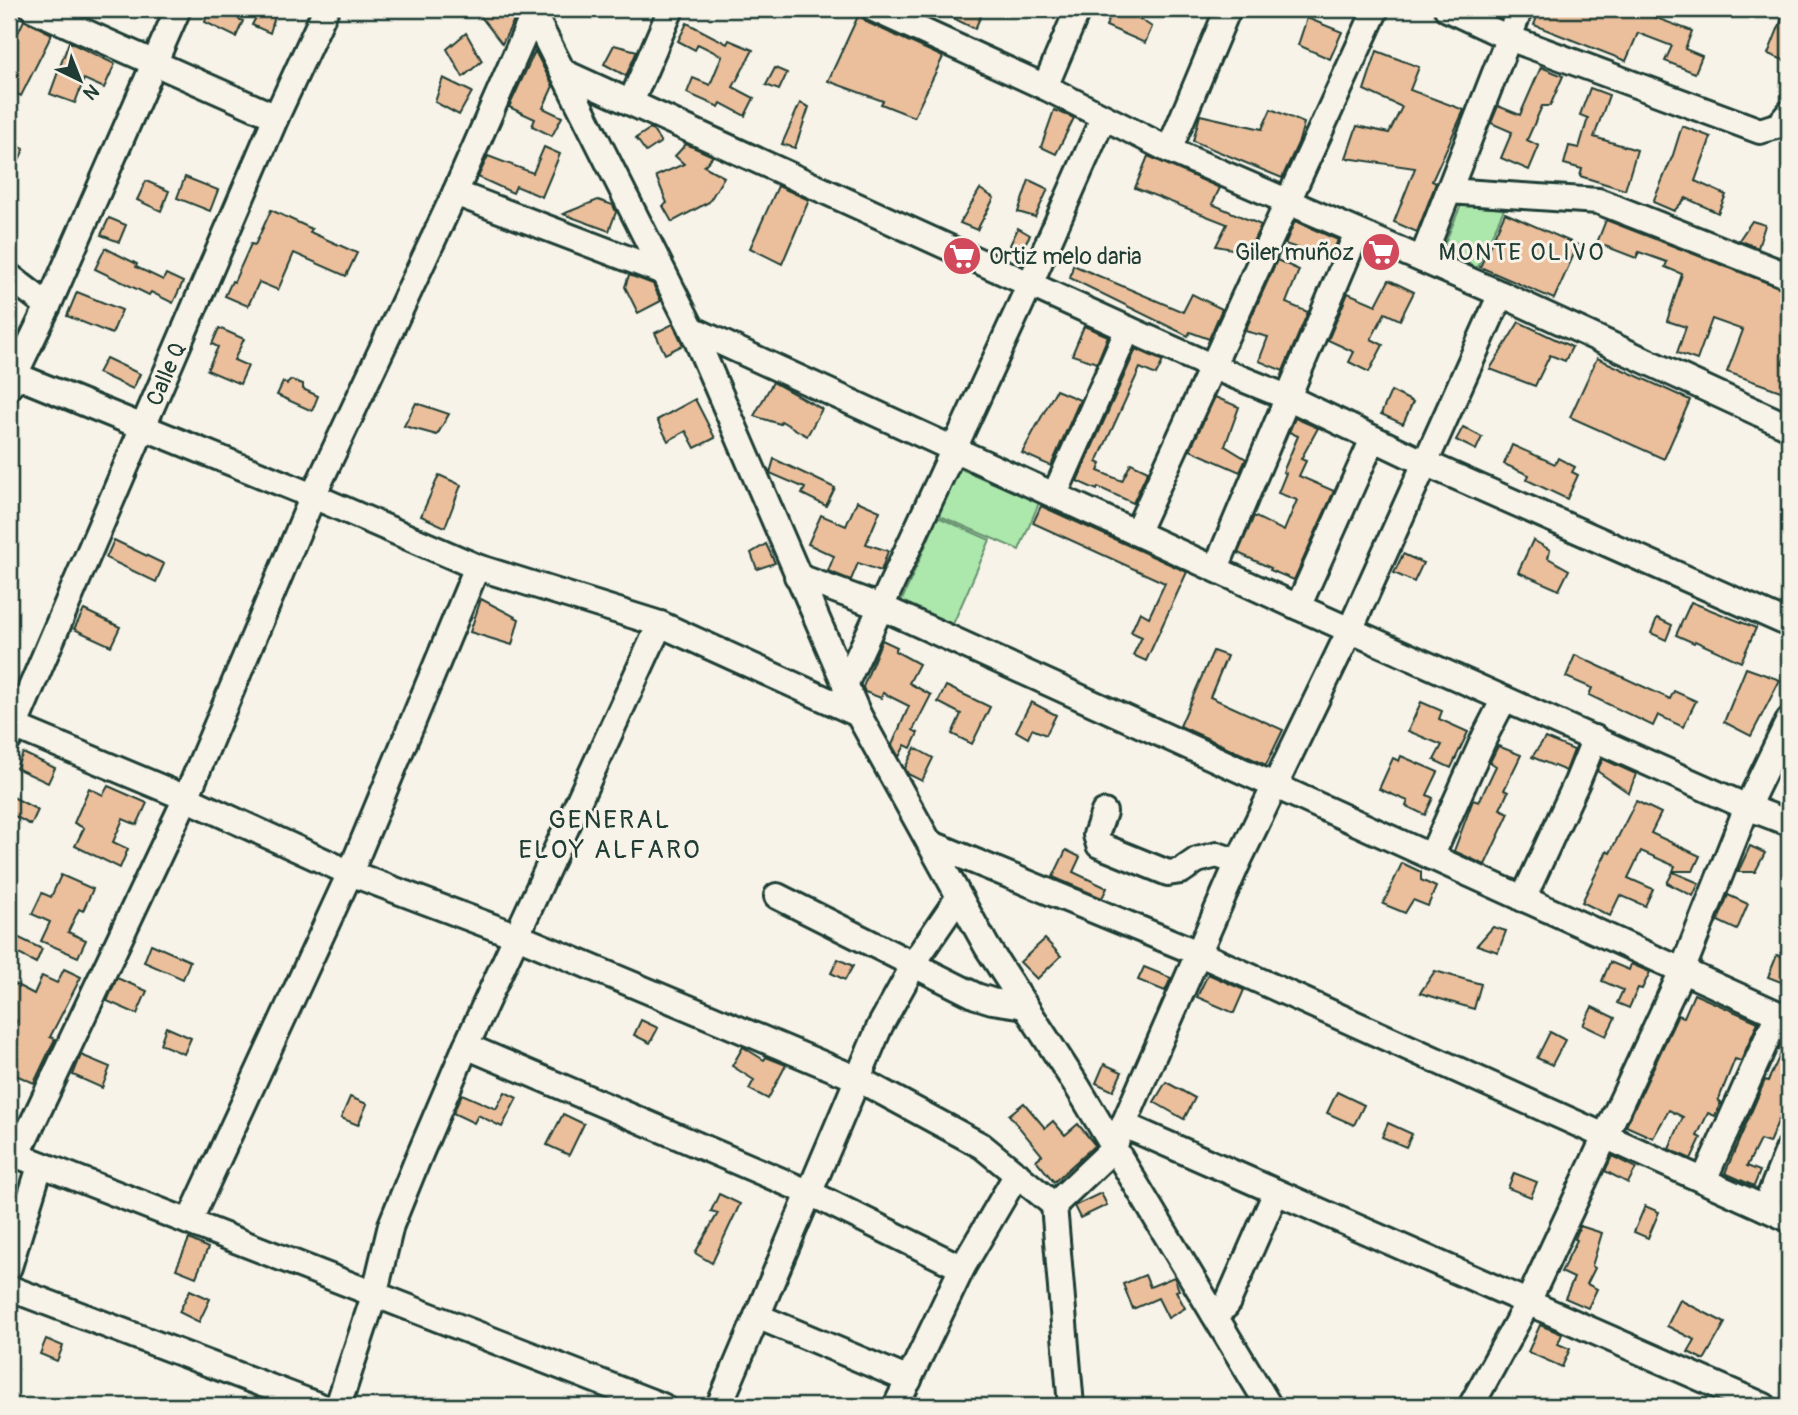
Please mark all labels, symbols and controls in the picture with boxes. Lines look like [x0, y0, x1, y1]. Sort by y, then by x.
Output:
north arrow [46, 46, 116, 116]
text: N [78, 79, 104, 105]
supermarket icon: Giler muñoz [1360, 231, 1402, 273]
supermarket icon: Ortiz melo daria [941, 235, 983, 277]
place label: Giler muñoz [1235, 238, 1354, 267]
district label: MONTE OLIVO [1439, 238, 1605, 267]
place label: Ortiz melo daria [989, 242, 1142, 271]
street label: Calle Q [140, 338, 192, 410]
district label: GENERAL ELOY ALFARO [518, 804, 702, 866]

